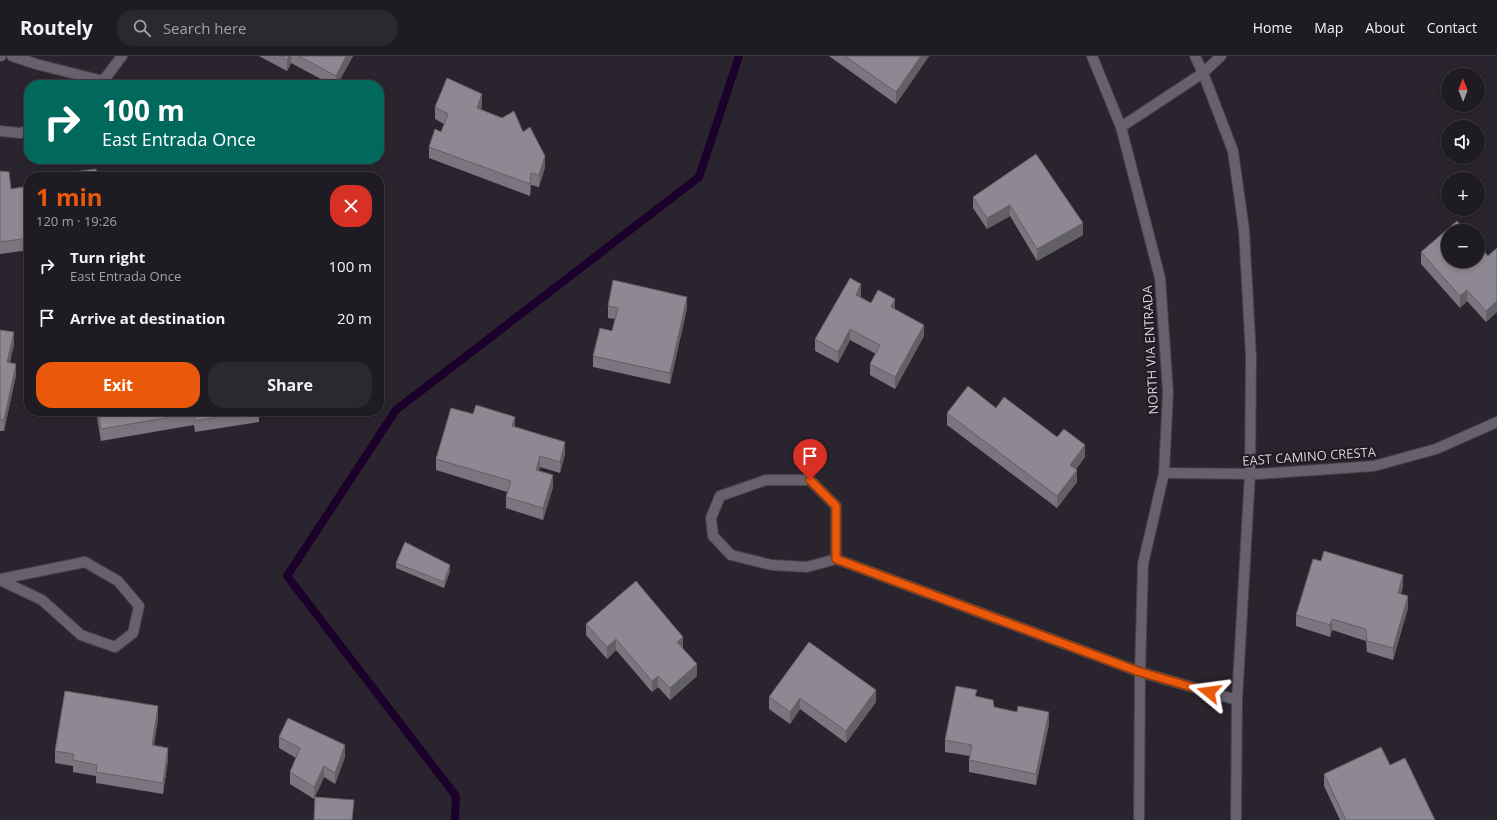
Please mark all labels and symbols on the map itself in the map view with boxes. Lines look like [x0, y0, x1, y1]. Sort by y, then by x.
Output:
north arrow [1441, 68, 1485, 112]
street label: NORTH VIA ENTRADA [1138, 284, 1162, 415]
pin [793, 439, 827, 480]
street label: EAST CAMINO CRESTA [1242, 442, 1377, 470]
position arrow [1188, 671, 1230, 713]

